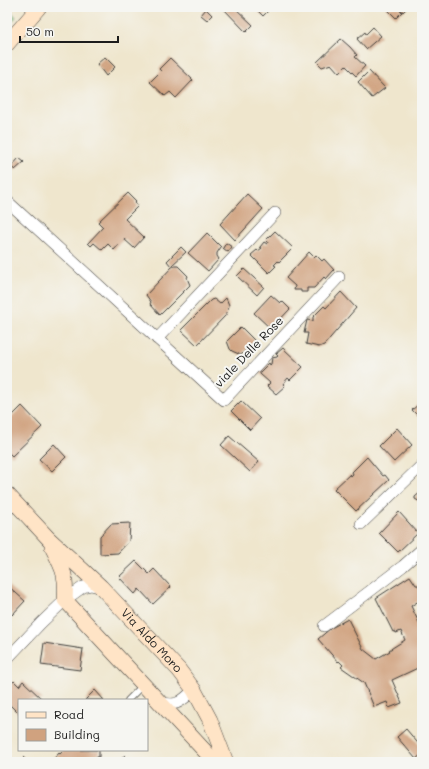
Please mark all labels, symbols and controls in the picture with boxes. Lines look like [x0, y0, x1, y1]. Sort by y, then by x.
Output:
scale bar [20, 18, 118, 44]
text: 50 m [26, 23, 54, 39]
street label: viale Delle Rose [210, 312, 286, 390]
street label: Via Aldo Moro [118, 604, 186, 676]
legend [18, 699, 148, 751]
text: Road [54, 706, 84, 722]
text: Building [54, 726, 100, 742]

